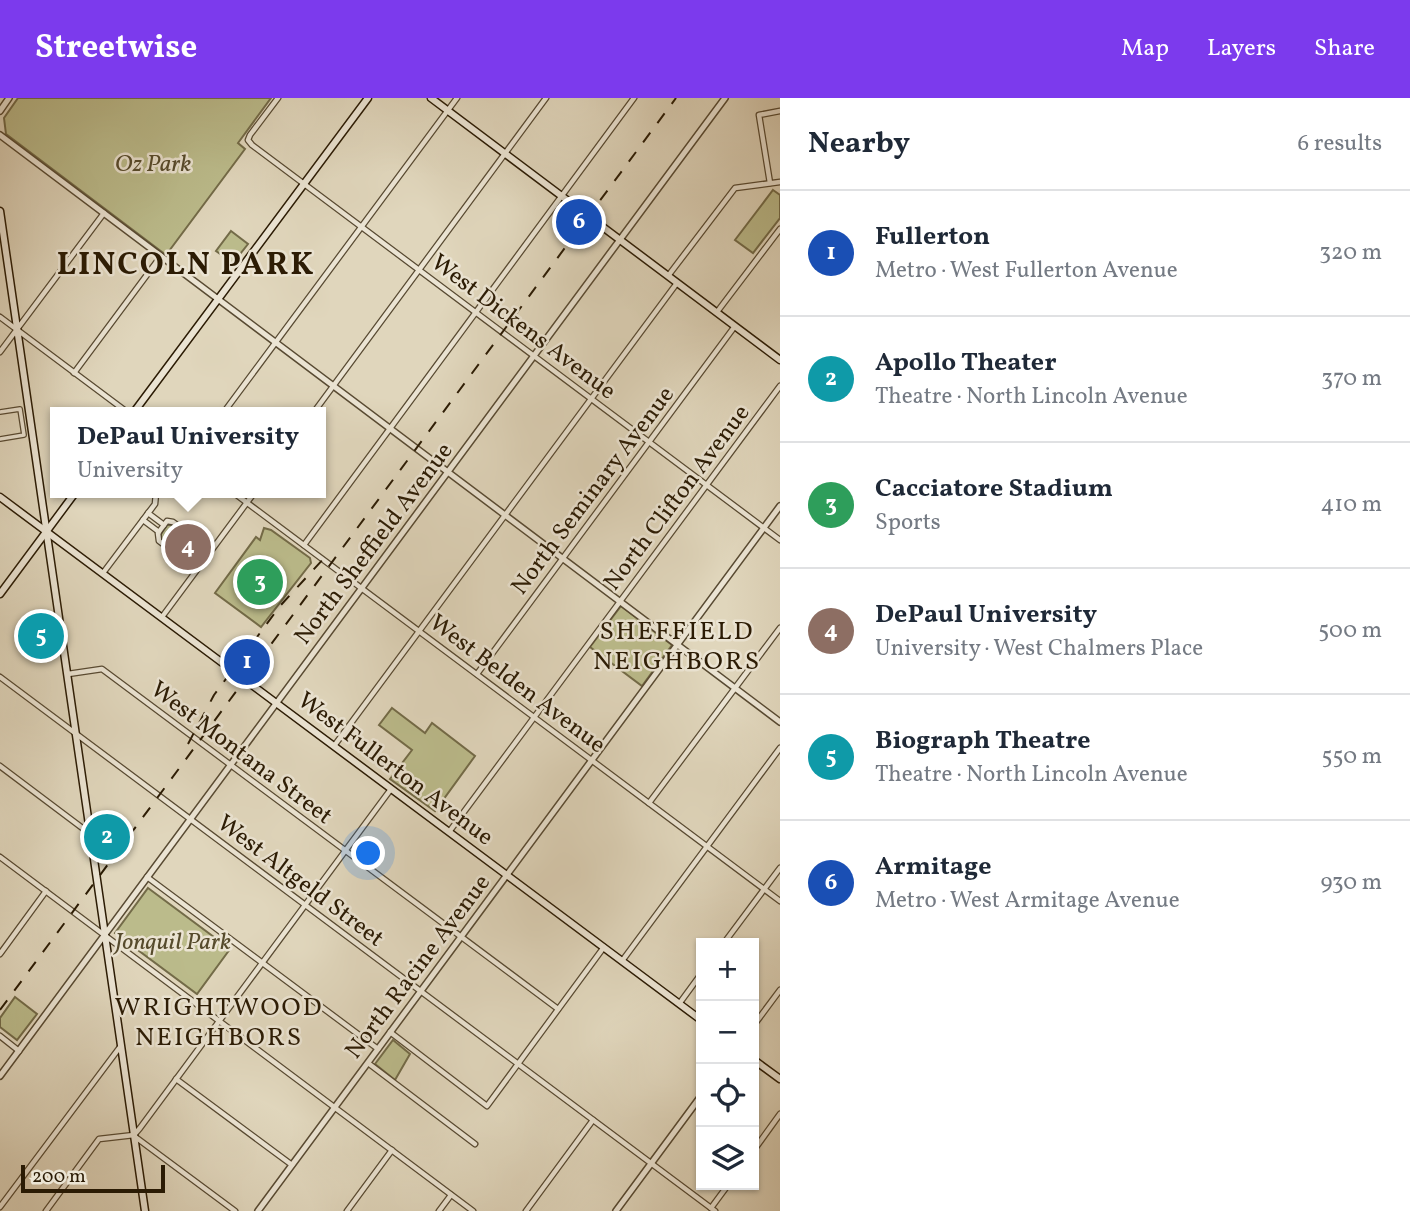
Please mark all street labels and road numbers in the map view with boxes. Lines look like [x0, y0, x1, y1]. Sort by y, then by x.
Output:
street label: West Dickens Avenue [423, 247, 622, 409]
street label: North Seminary Avenue [504, 380, 683, 603]
street label: North Clifton Avenue [596, 398, 759, 598]
street label: North Sheffield Avenue [287, 436, 462, 652]
street label: West Belden Avenue [421, 607, 612, 762]
street label: West Montana Street [143, 674, 339, 833]
street label: West Fullerton Avenue [290, 685, 500, 855]
street label: West Altgeld Street [209, 807, 391, 956]
street label: North Racine Avenue [338, 868, 499, 1067]

